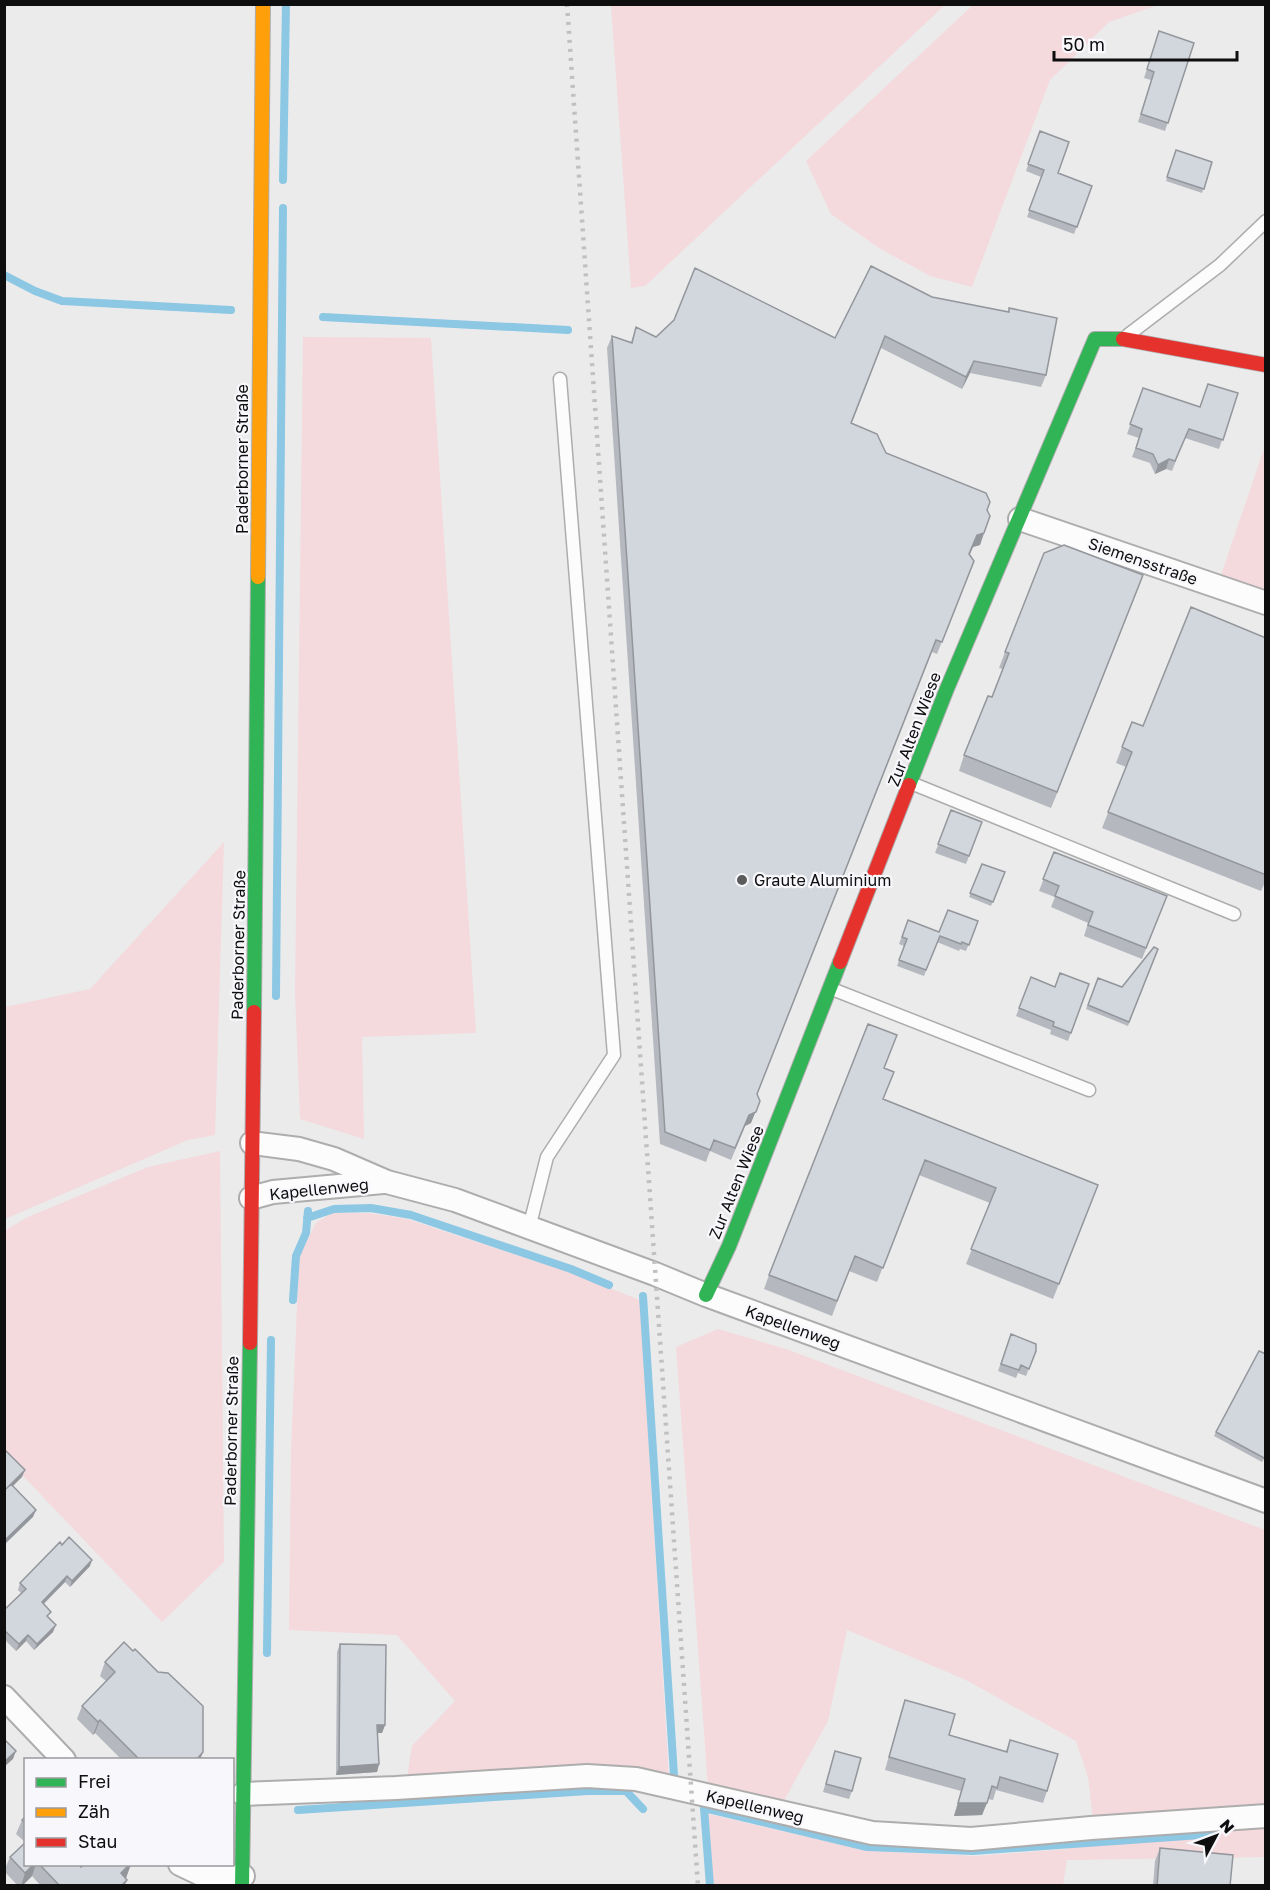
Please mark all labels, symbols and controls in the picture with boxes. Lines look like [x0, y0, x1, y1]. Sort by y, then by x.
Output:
scale bar [1054, 24, 1237, 62]
text: 50 m [1063, 33, 1105, 55]
street label: Paderborner Straße [232, 384, 252, 534]
street label: Siemensstraße [1086, 533, 1200, 589]
street label: Zur Alten Wiese [883, 669, 945, 789]
street label: Paderborner Straße [227, 870, 249, 1020]
place label: Graute Aluminium [754, 870, 891, 890]
marker: Graute Aluminium [735, 873, 749, 887]
street label: Zur Alten Wiese [704, 1122, 768, 1242]
street label: Kapellenweg [268, 1174, 370, 1204]
street label: Kapellenweg [743, 1300, 843, 1354]
street label: Paderborner Straße [220, 1356, 242, 1506]
legend [24, 1758, 234, 1866]
text: Frei [78, 1770, 111, 1792]
street label: Kapellenweg [704, 1785, 806, 1827]
text: Zäh [78, 1800, 110, 1822]
north arrow [1186, 1806, 1246, 1866]
text: N [1216, 1815, 1239, 1837]
text: Stau [78, 1830, 117, 1852]

